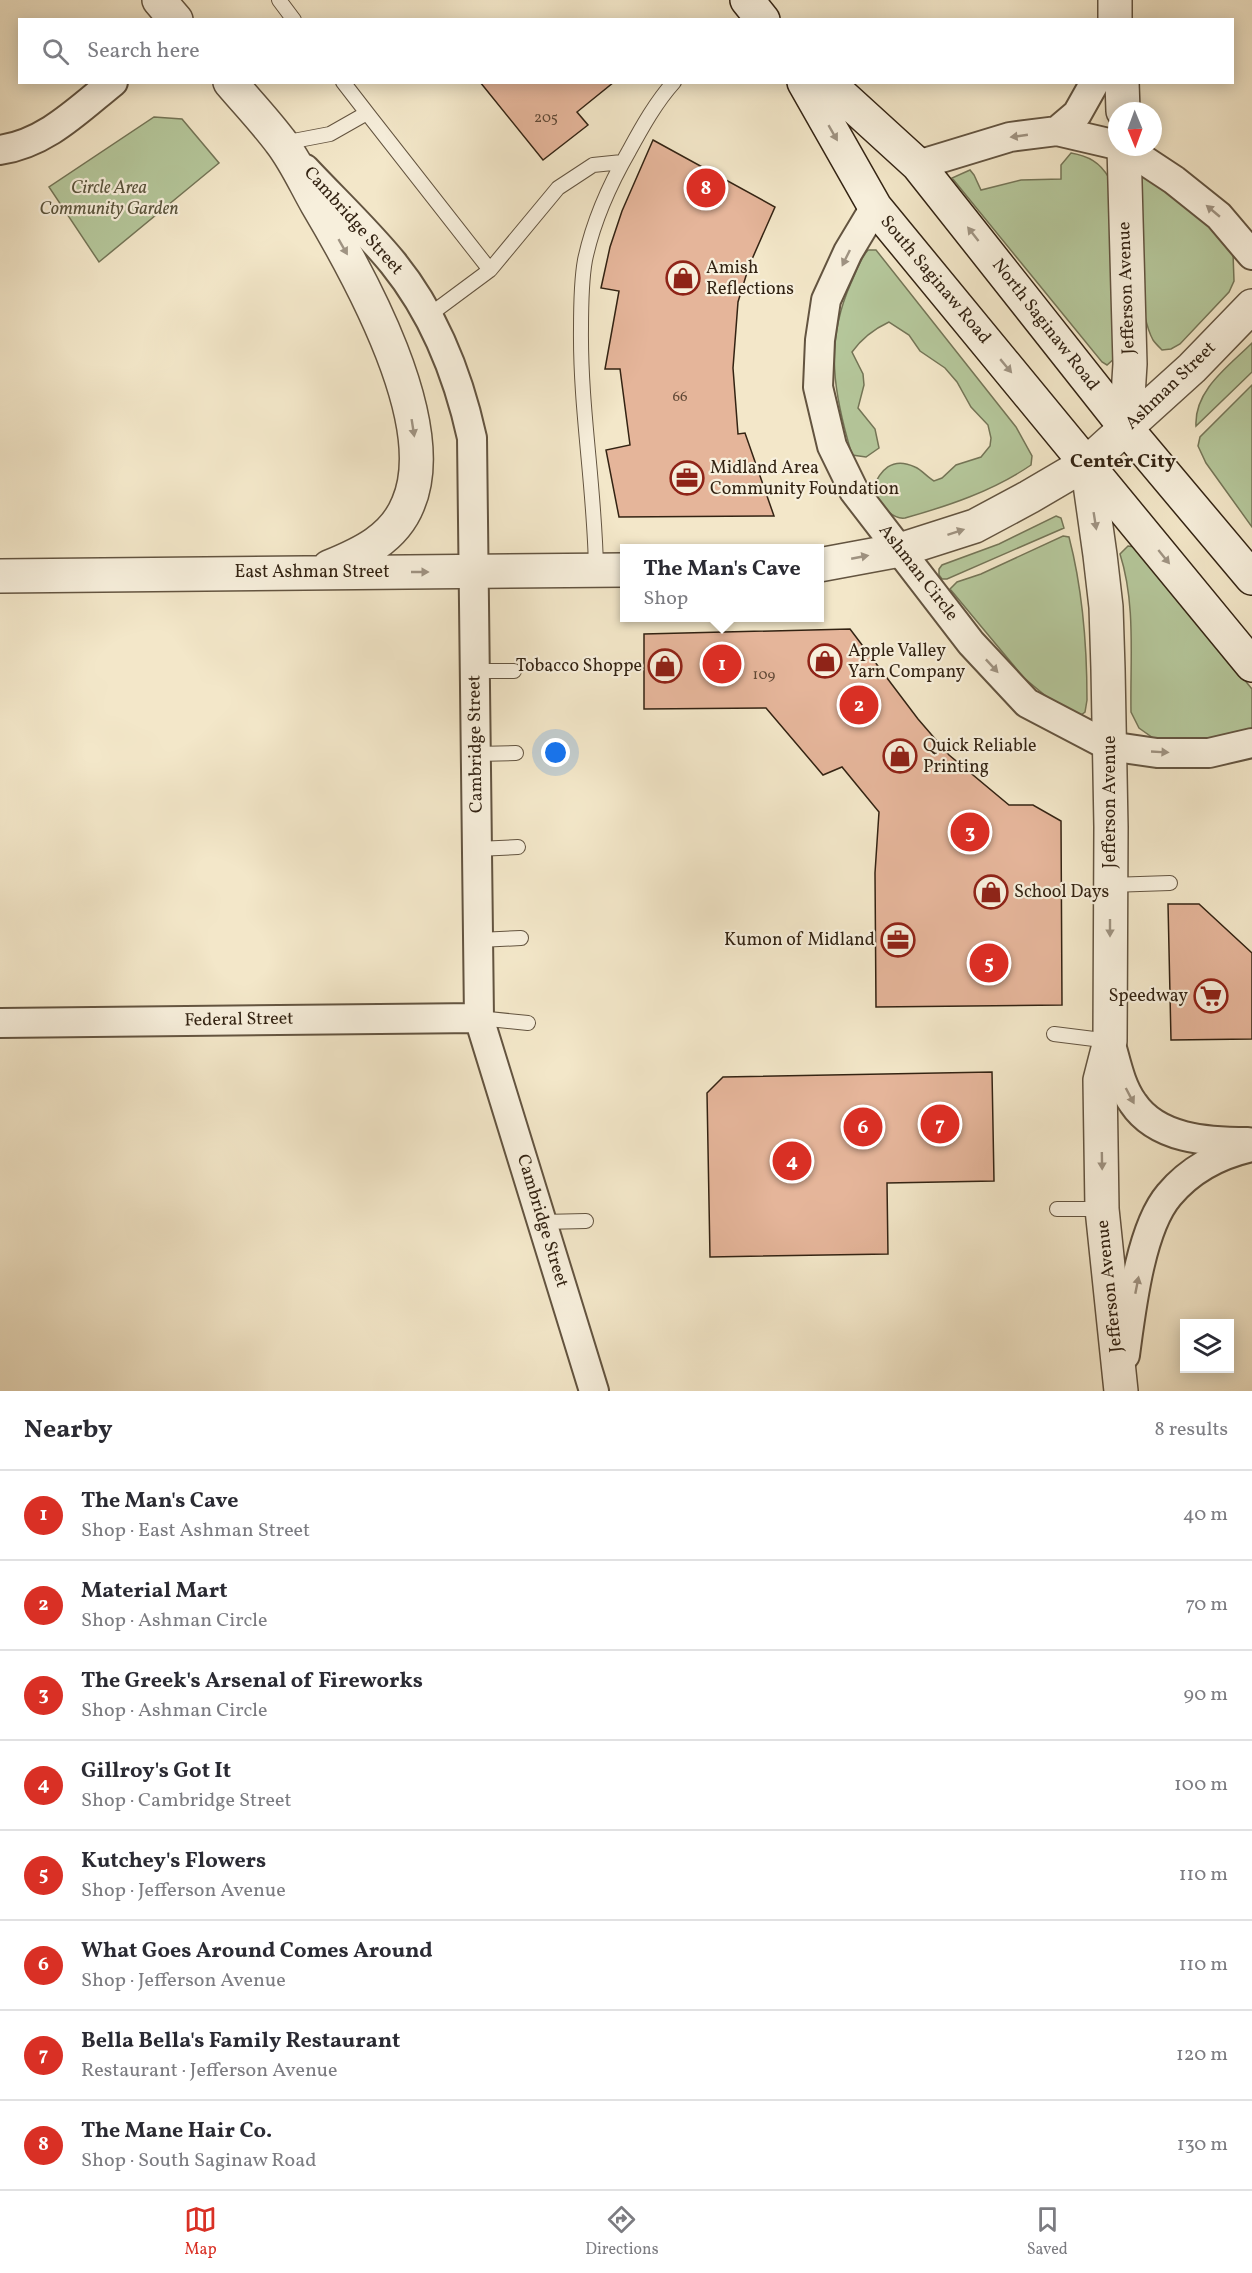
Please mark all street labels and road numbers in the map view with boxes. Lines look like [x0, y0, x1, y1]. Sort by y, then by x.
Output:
street label: Cambridge Street [297, 161, 409, 281]
street label: South Saginaw Road [874, 210, 996, 350]
street label: Jefferson Avenue [1112, 221, 1142, 355]
street label: North Saginaw Road [985, 254, 1105, 396]
street label: Ashman Street [1120, 336, 1222, 436]
street label: Ashman Circle [872, 519, 964, 627]
street label: East Ashman Street [235, 560, 389, 585]
street label: Cambridge Street [462, 675, 490, 813]
street label: Jefferson Avenue [1098, 735, 1123, 869]
street label: Federal Street [184, 1007, 294, 1033]
street label: Cambridge Street [510, 1151, 574, 1291]
street label: Jefferson Avenue [1091, 1219, 1129, 1353]

